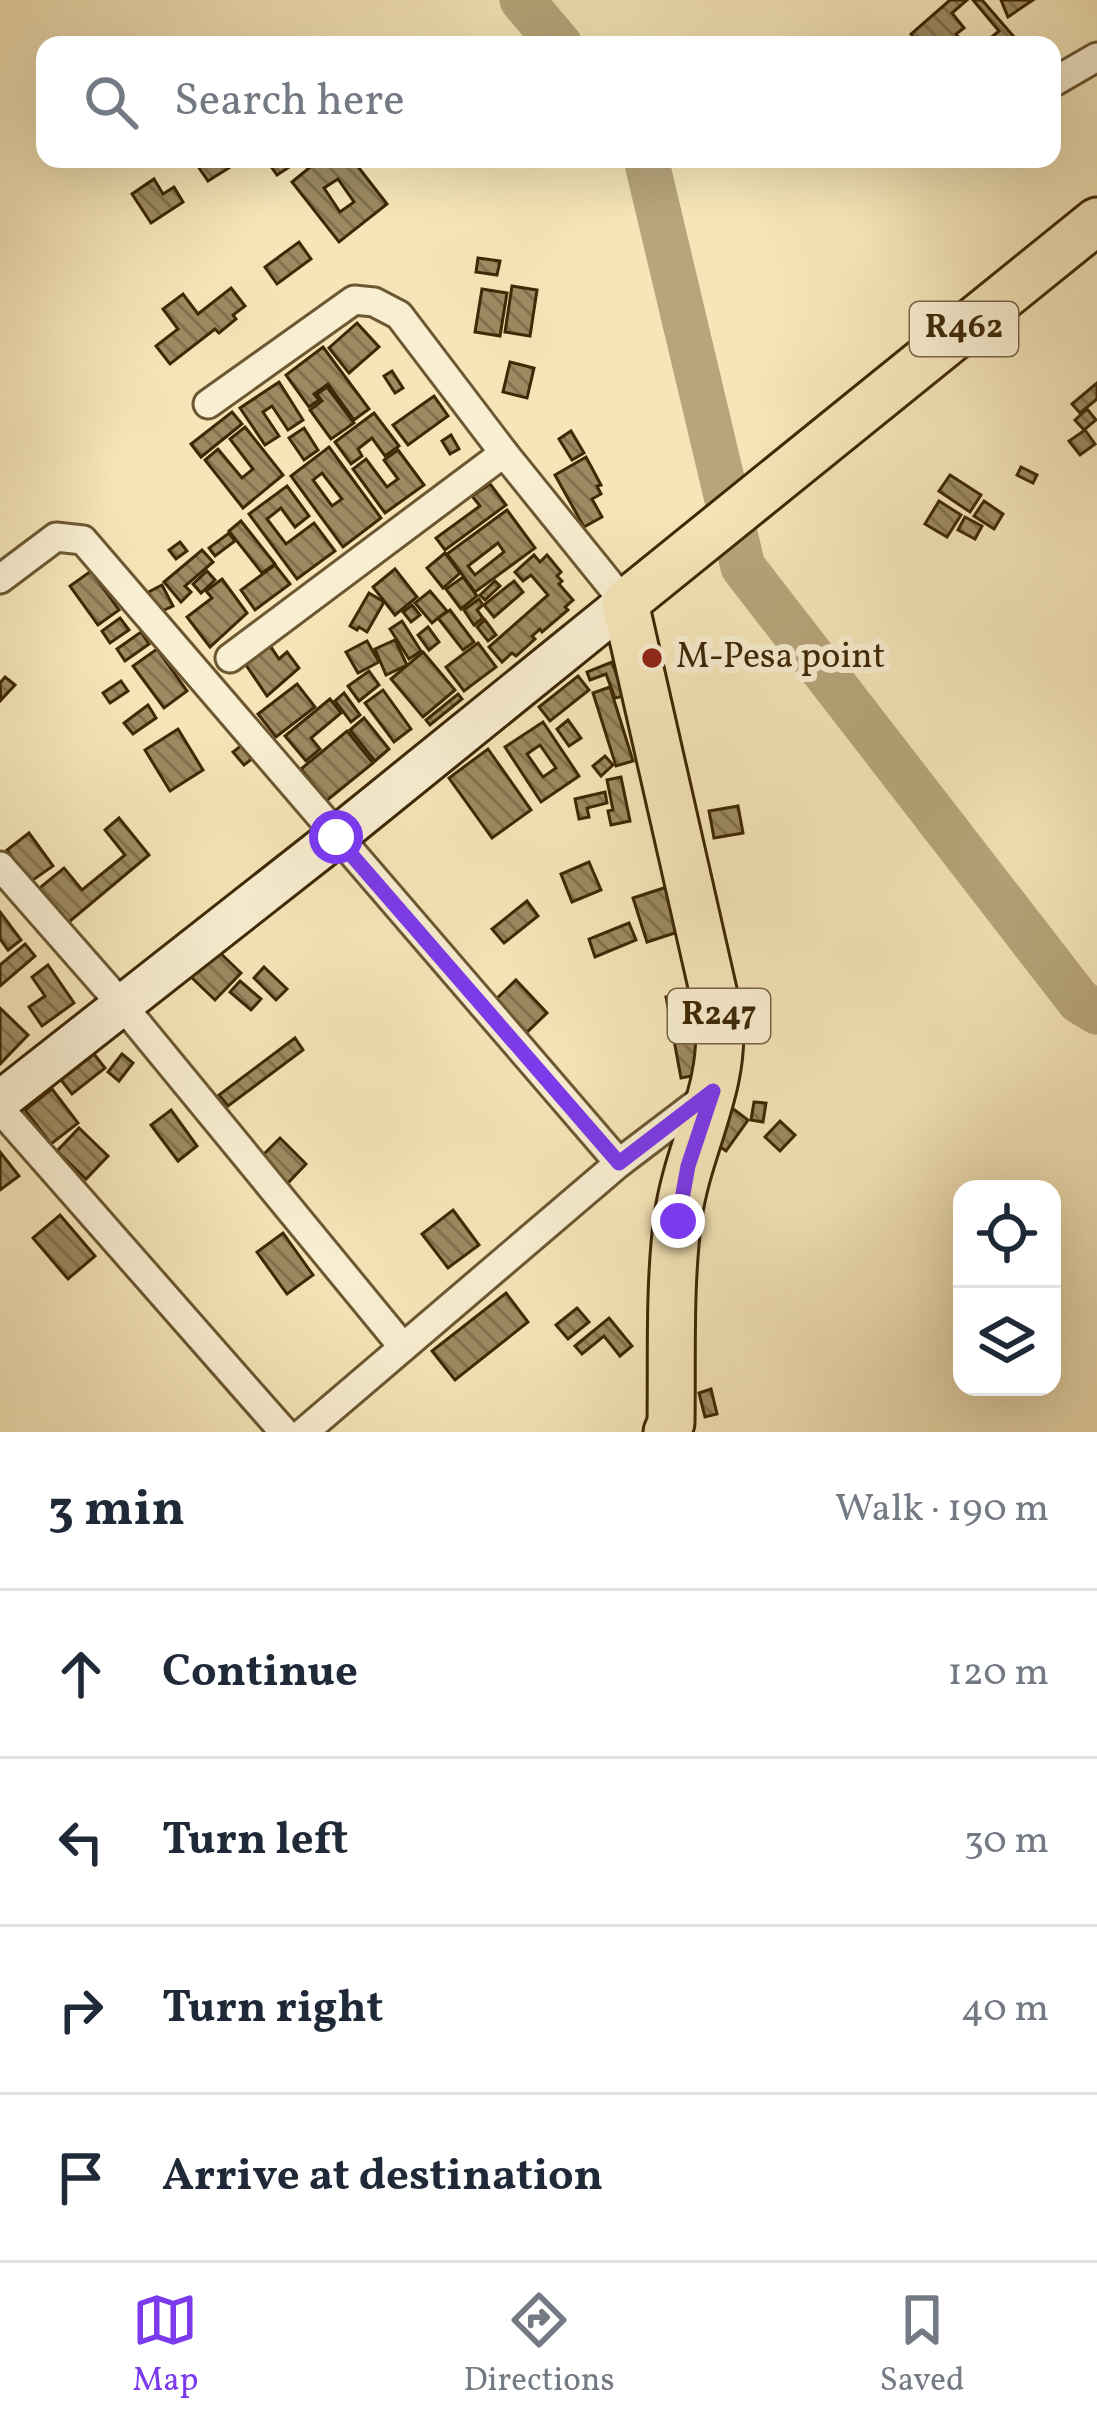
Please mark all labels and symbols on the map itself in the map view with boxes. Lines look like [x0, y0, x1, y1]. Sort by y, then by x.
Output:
road number: R462 [910, 302, 1018, 356]
place label: M-Pesa point [676, 633, 885, 683]
marker: M-Pesa point [639, 645, 665, 671]
route start [309, 810, 363, 864]
road number: R247 [668, 989, 770, 1043]
route end [651, 1194, 705, 1248]

